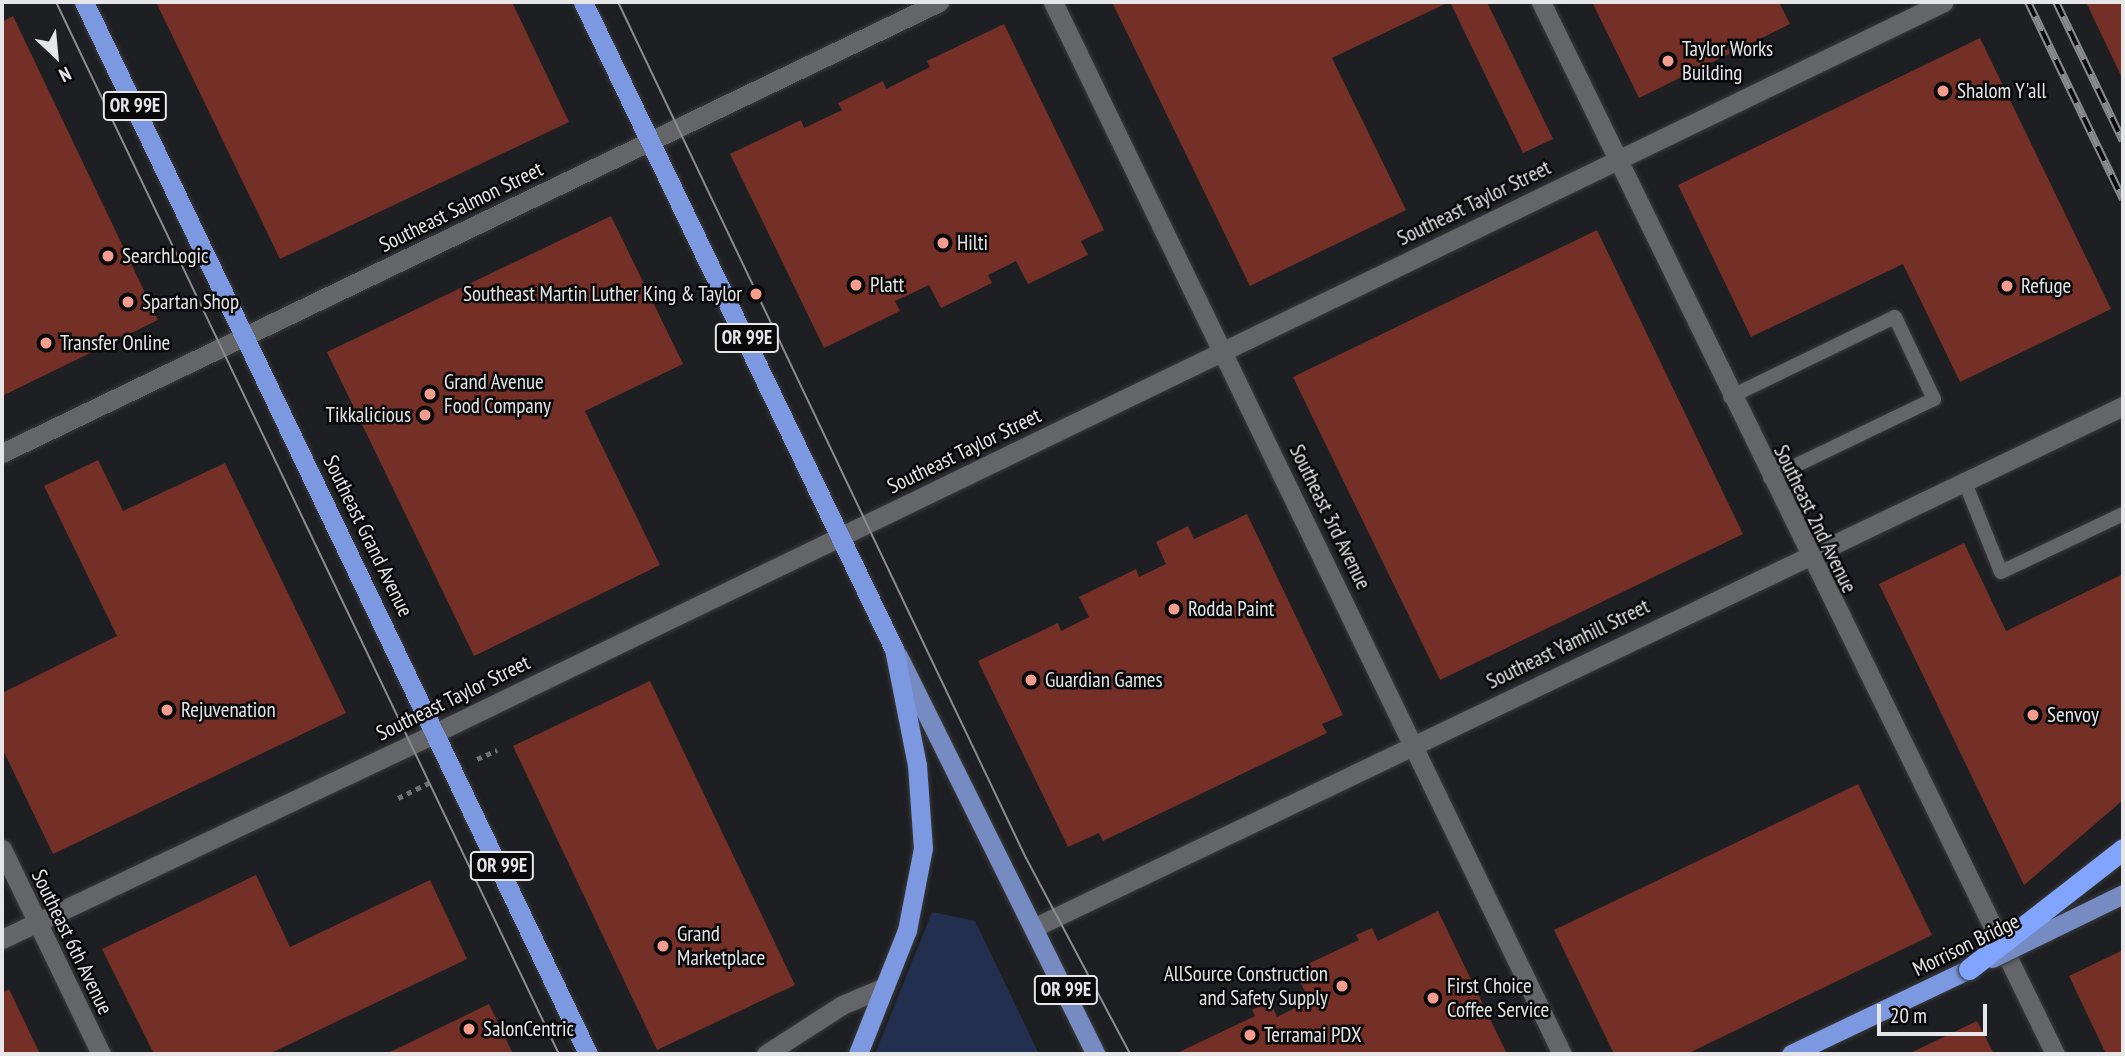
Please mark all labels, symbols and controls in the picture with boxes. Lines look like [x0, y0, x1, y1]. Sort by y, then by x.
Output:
north arrow [21, 21, 91, 91]
place label: Taylor Works Building [1682, 36, 1773, 86]
marker: Taylor Works Building [1660, 53, 1676, 69]
text: N [55, 62, 75, 88]
place label: Shalom Y'all [1957, 78, 2047, 104]
marker: Shalom Y'all [1935, 83, 1951, 99]
road number: OR 99E [102, 90, 168, 122]
street label: Southeast Taylor Street [1393, 155, 1555, 251]
street label: Southeast Salmon Street [375, 156, 547, 258]
place label: Hilti [957, 230, 988, 256]
marker: Hilti [935, 235, 951, 251]
place label: SearchLogic [122, 243, 208, 269]
marker: SearchLogic [100, 248, 116, 264]
place label: Platt [870, 272, 904, 298]
place label: Refuge [2021, 273, 2071, 299]
marker: Platt [848, 277, 864, 293]
marker: Refuge [1999, 278, 2015, 294]
place label: Southeast Martin Luther King & Taylor [462, 281, 742, 307]
marker: Southeast Martin Luther King & Taylor [748, 286, 764, 302]
place label: Spartan Shop [142, 289, 239, 315]
marker: Spartan Shop [120, 294, 136, 310]
road number: OR 99E [714, 322, 780, 354]
place label: Transfer Online [60, 330, 170, 356]
marker: Transfer Online [38, 335, 54, 351]
place label: Grand Avenue Food Company [444, 369, 551, 419]
marker: Grand Avenue Food Company [422, 386, 438, 402]
place label: Tikkalicious [326, 402, 411, 428]
street label: Southeast Taylor Street [883, 403, 1045, 499]
marker: Tikkalicious [417, 407, 433, 423]
street label: Southeast 3rd Avenue [1284, 440, 1376, 594]
street label: Southeast 2nd Avenue [1768, 441, 1862, 597]
street label: Southeast Grand Avenue [318, 451, 418, 621]
street label: Southeast Yamhill Street [1482, 594, 1654, 694]
place label: Rodda Paint [1188, 596, 1274, 622]
marker: Rodda Paint [1166, 601, 1182, 617]
street label: Southeast Taylor Street [372, 650, 534, 746]
place label: Guardian Games [1045, 667, 1162, 693]
marker: Guardian Games [1023, 672, 1039, 688]
place label: Rejuvenation [181, 697, 276, 723]
marker: Rejuvenation [159, 702, 175, 718]
place label: Senvoy [2047, 702, 2099, 728]
marker: Senvoy [2025, 707, 2041, 723]
road number: OR 99E [469, 850, 535, 881]
street label: Southeast 6th Avenue [26, 865, 118, 1019]
street label: Morrison Bridge [1909, 908, 2023, 982]
place label: Grand Marketplace [677, 921, 765, 971]
marker: Grand Marketplace [655, 938, 671, 954]
place label: AllSource Construction and Safety Supply [1164, 961, 1328, 1011]
place label: First Choice Coffee Service [1447, 973, 1549, 1023]
road number: OR 99E [1033, 974, 1099, 1006]
marker: AllSource Construction and Safety Supply [1334, 978, 1350, 994]
marker: First Choice Coffee Service [1425, 990, 1441, 1006]
scale bar [1880, 990, 1990, 1034]
text: 20 m [1890, 1002, 1927, 1029]
place label: SalonCentric [483, 1016, 574, 1042]
marker: SalonCentric [461, 1021, 477, 1037]
place label: Terramai PDX [1264, 1022, 1361, 1048]
marker: Terramai PDX [1242, 1027, 1258, 1043]

